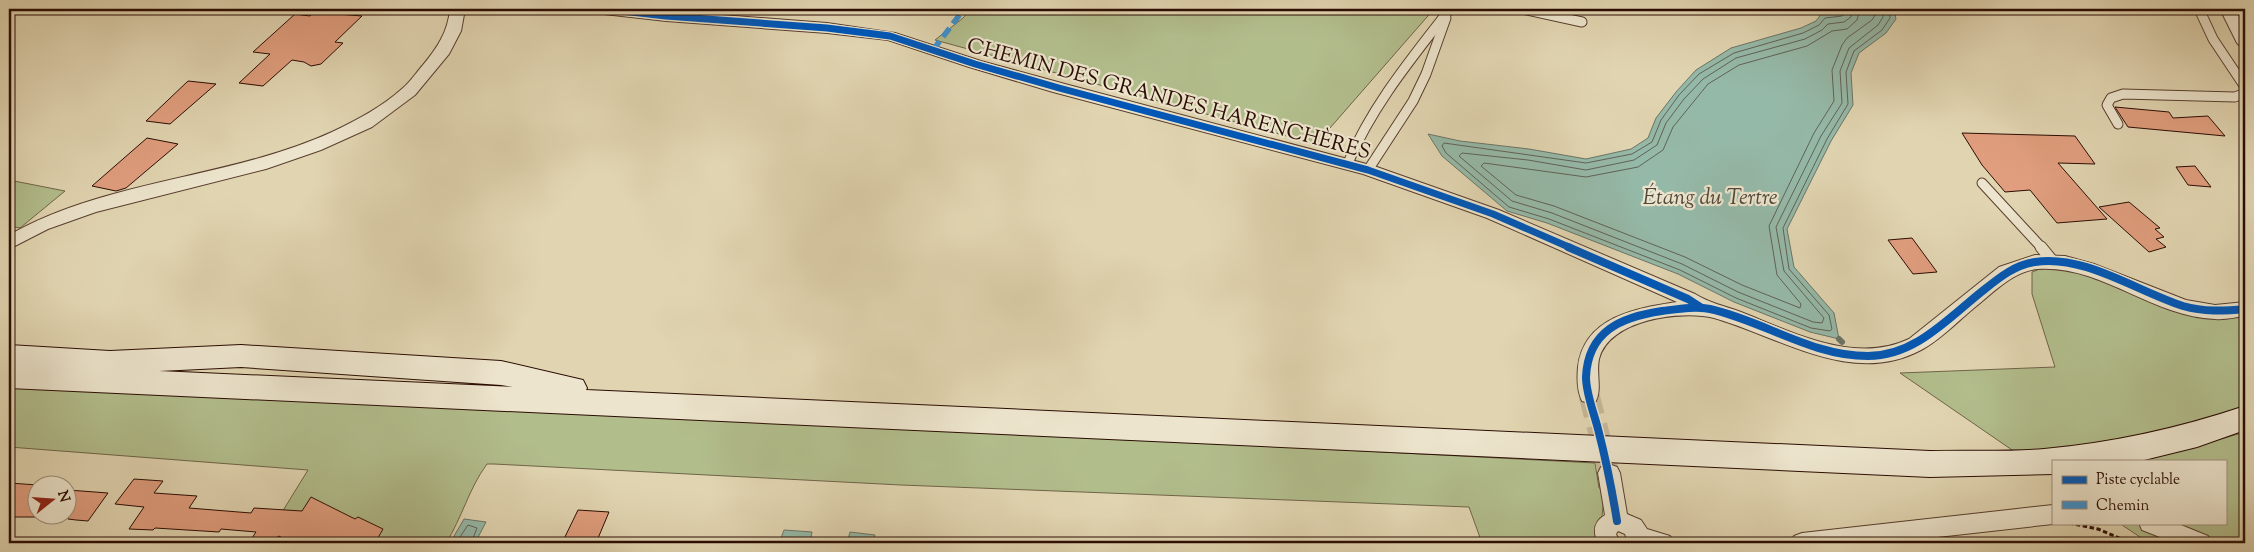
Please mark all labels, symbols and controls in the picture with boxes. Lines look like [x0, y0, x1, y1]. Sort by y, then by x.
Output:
street label: CHEMIN DES GRANDES HARENCHÈRES [963, 31, 1374, 168]
water label: Étang du Tertre [1642, 182, 1778, 215]
legend [2052, 460, 2226, 524]
text: Piste cyclable [2096, 470, 2180, 491]
north arrow [28, 474, 78, 524]
text: N [51, 489, 74, 505]
text: Chemin [2096, 496, 2149, 517]

